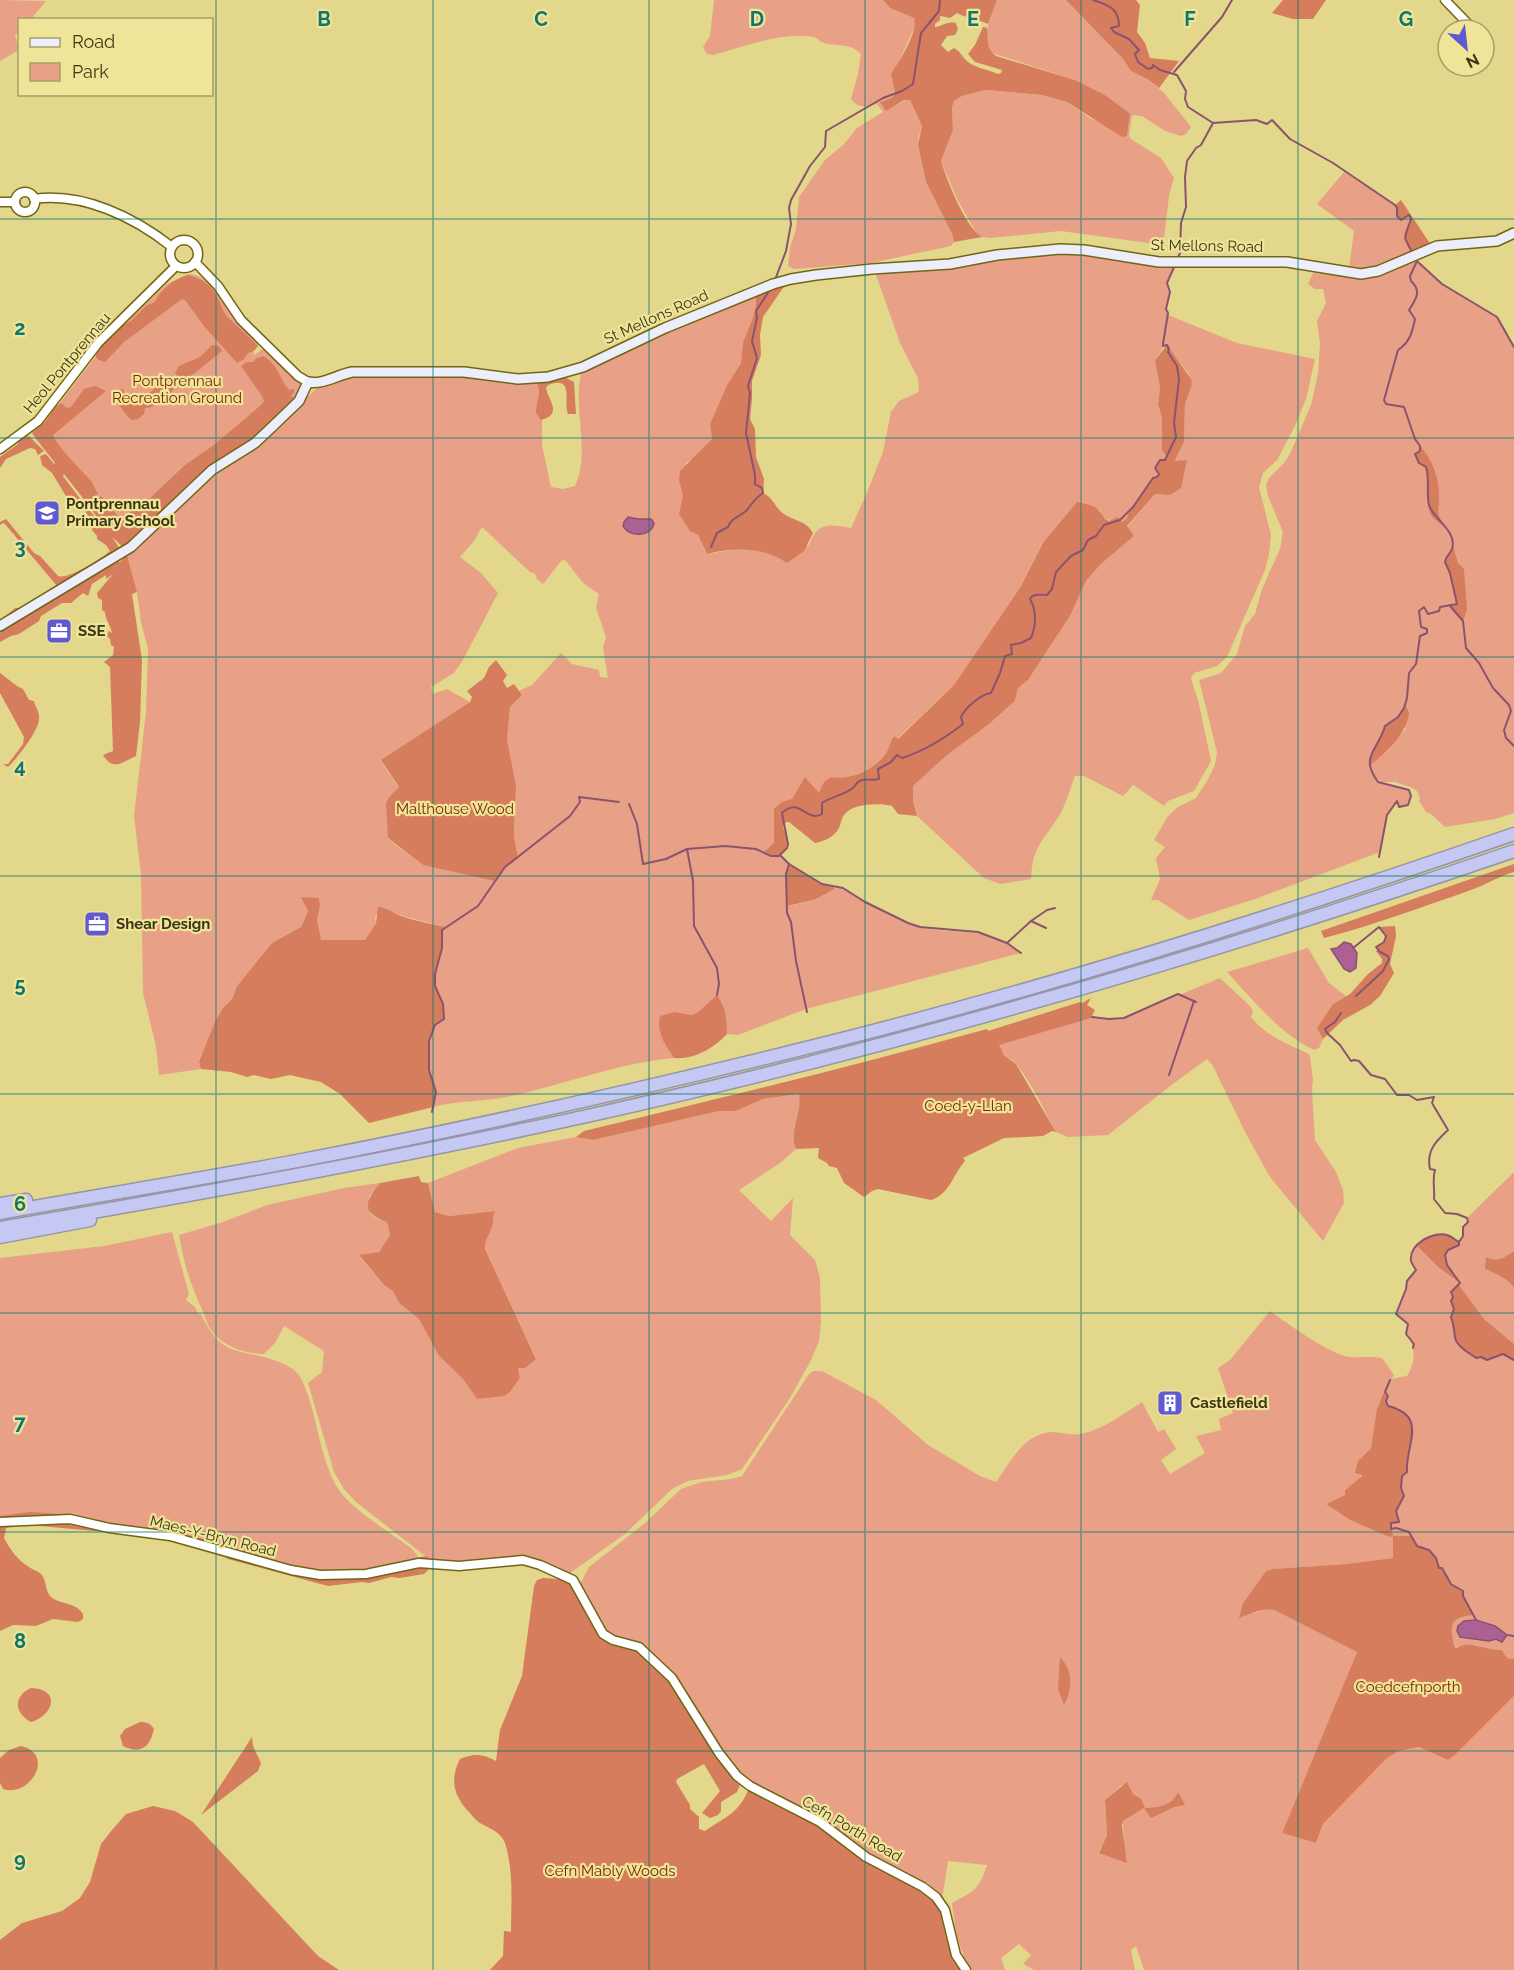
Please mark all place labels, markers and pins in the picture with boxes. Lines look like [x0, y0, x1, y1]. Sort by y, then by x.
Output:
place label: Pontprennau Primary School [66, 495, 175, 530]
school or university icon: Pontprennau Primary School [32, 498, 62, 528]
office icon: SSE [44, 616, 74, 646]
place label: SSE [78, 622, 105, 640]
office icon: Shear Design [82, 909, 112, 939]
place label: Shear Design [116, 915, 210, 933]
building icon: Castlefield [1155, 1388, 1185, 1418]
place label: Castlefield [1190, 1394, 1268, 1412]

